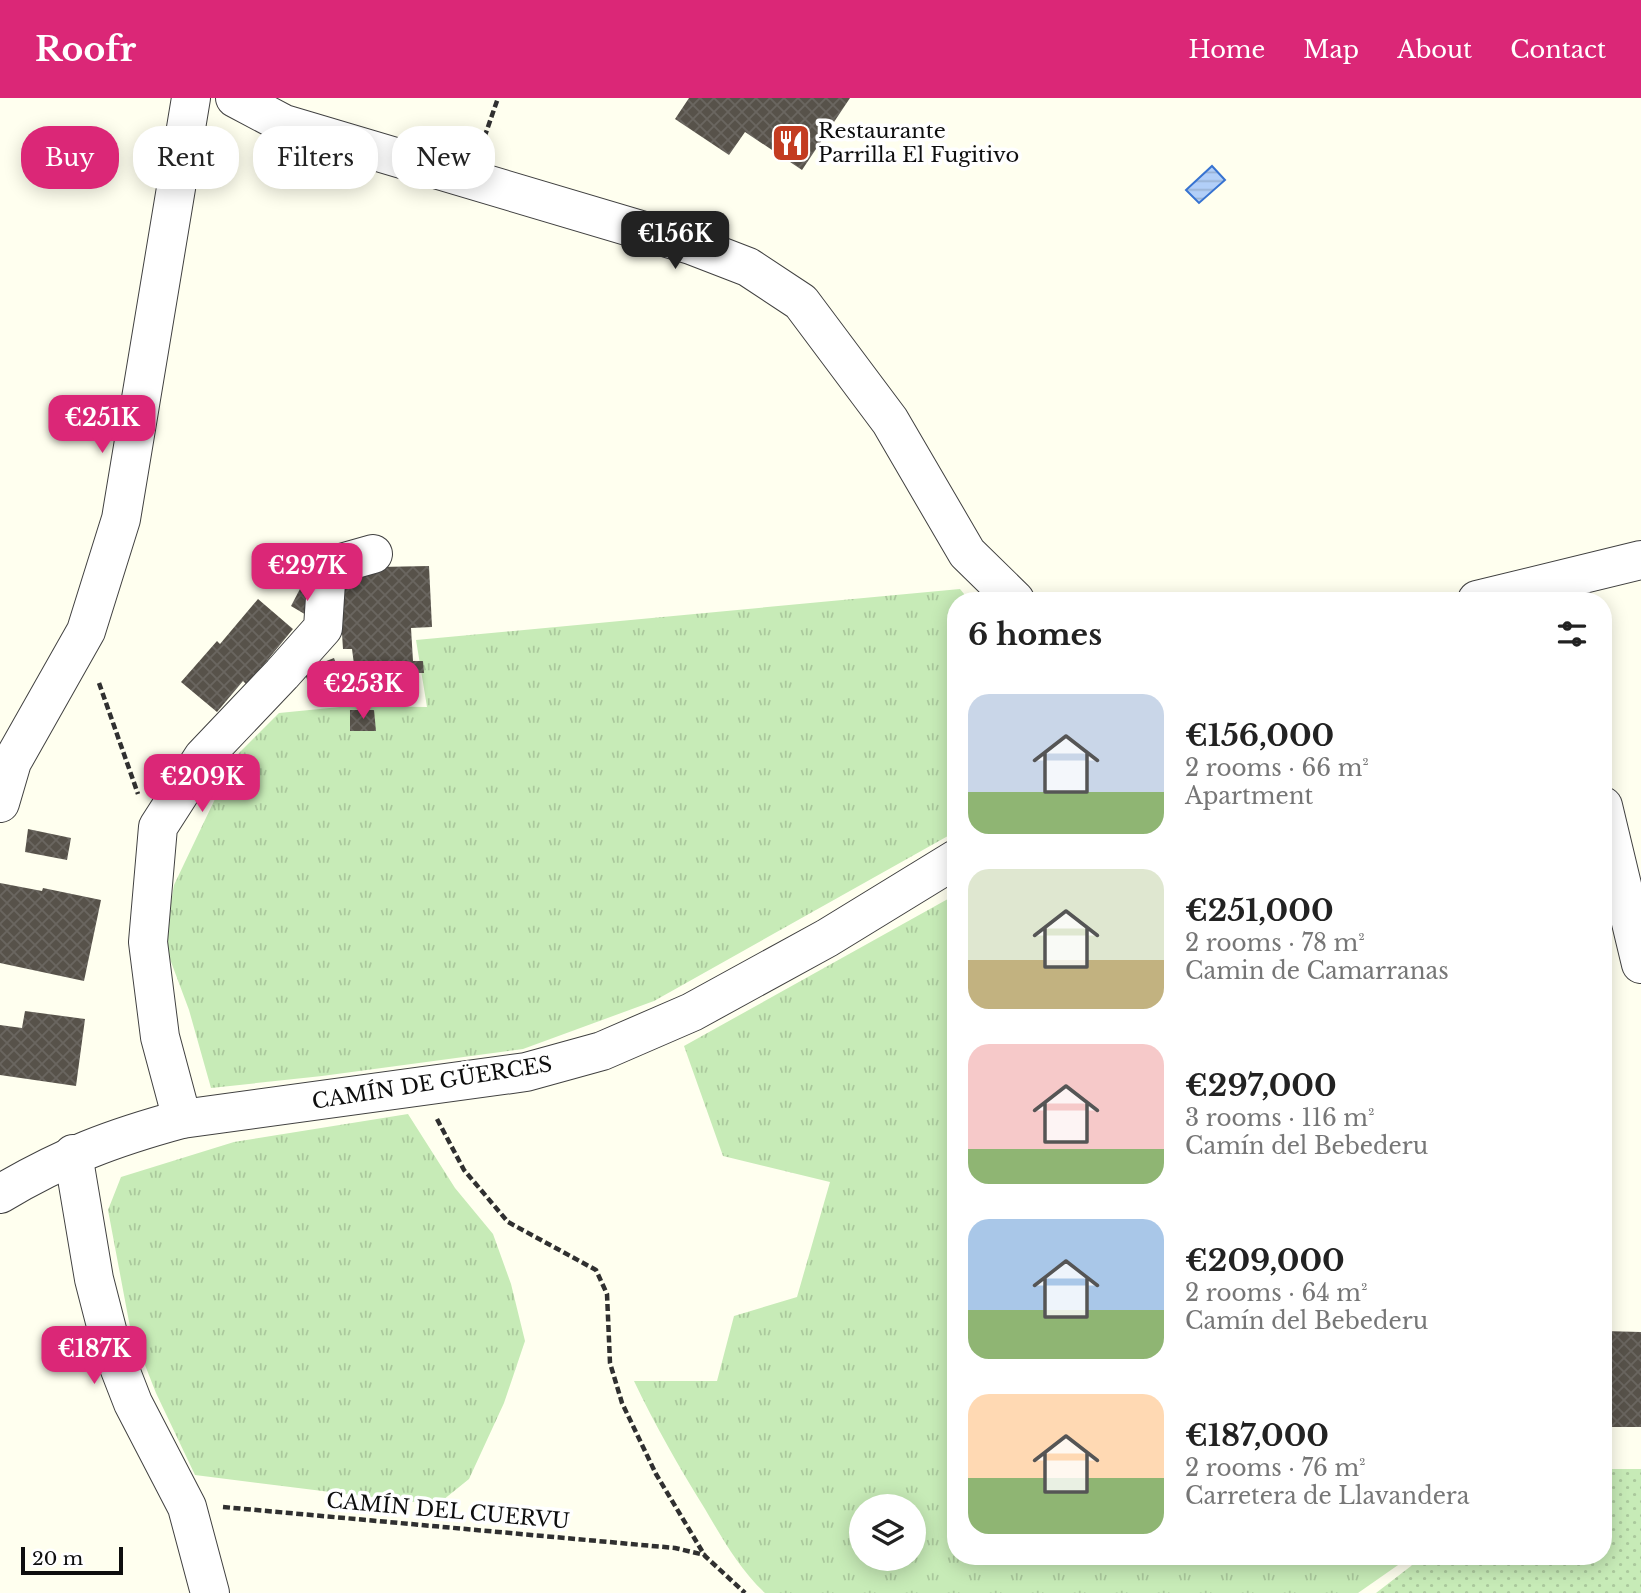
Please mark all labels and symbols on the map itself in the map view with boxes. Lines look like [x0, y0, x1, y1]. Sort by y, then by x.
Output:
place label: Restaurante Parrilla El Fugitivo [818, 118, 1019, 168]
restaurant icon: Restaurante Parrilla El Fugitivo [770, 122, 812, 164]
pin: €156K [626, 212, 724, 271]
pin: €251K [53, 396, 151, 455]
pin: €297K [258, 544, 356, 603]
pin: €253K [314, 662, 412, 721]
pin: €209K [153, 754, 251, 814]
street label: CAMÍN DE GÜERCES [310, 1051, 554, 1115]
pin: €187K [45, 1326, 143, 1386]
street label: CAMÍN DEL CUERVU [325, 1487, 571, 1535]
scale bar [21, 1544, 122, 1576]

